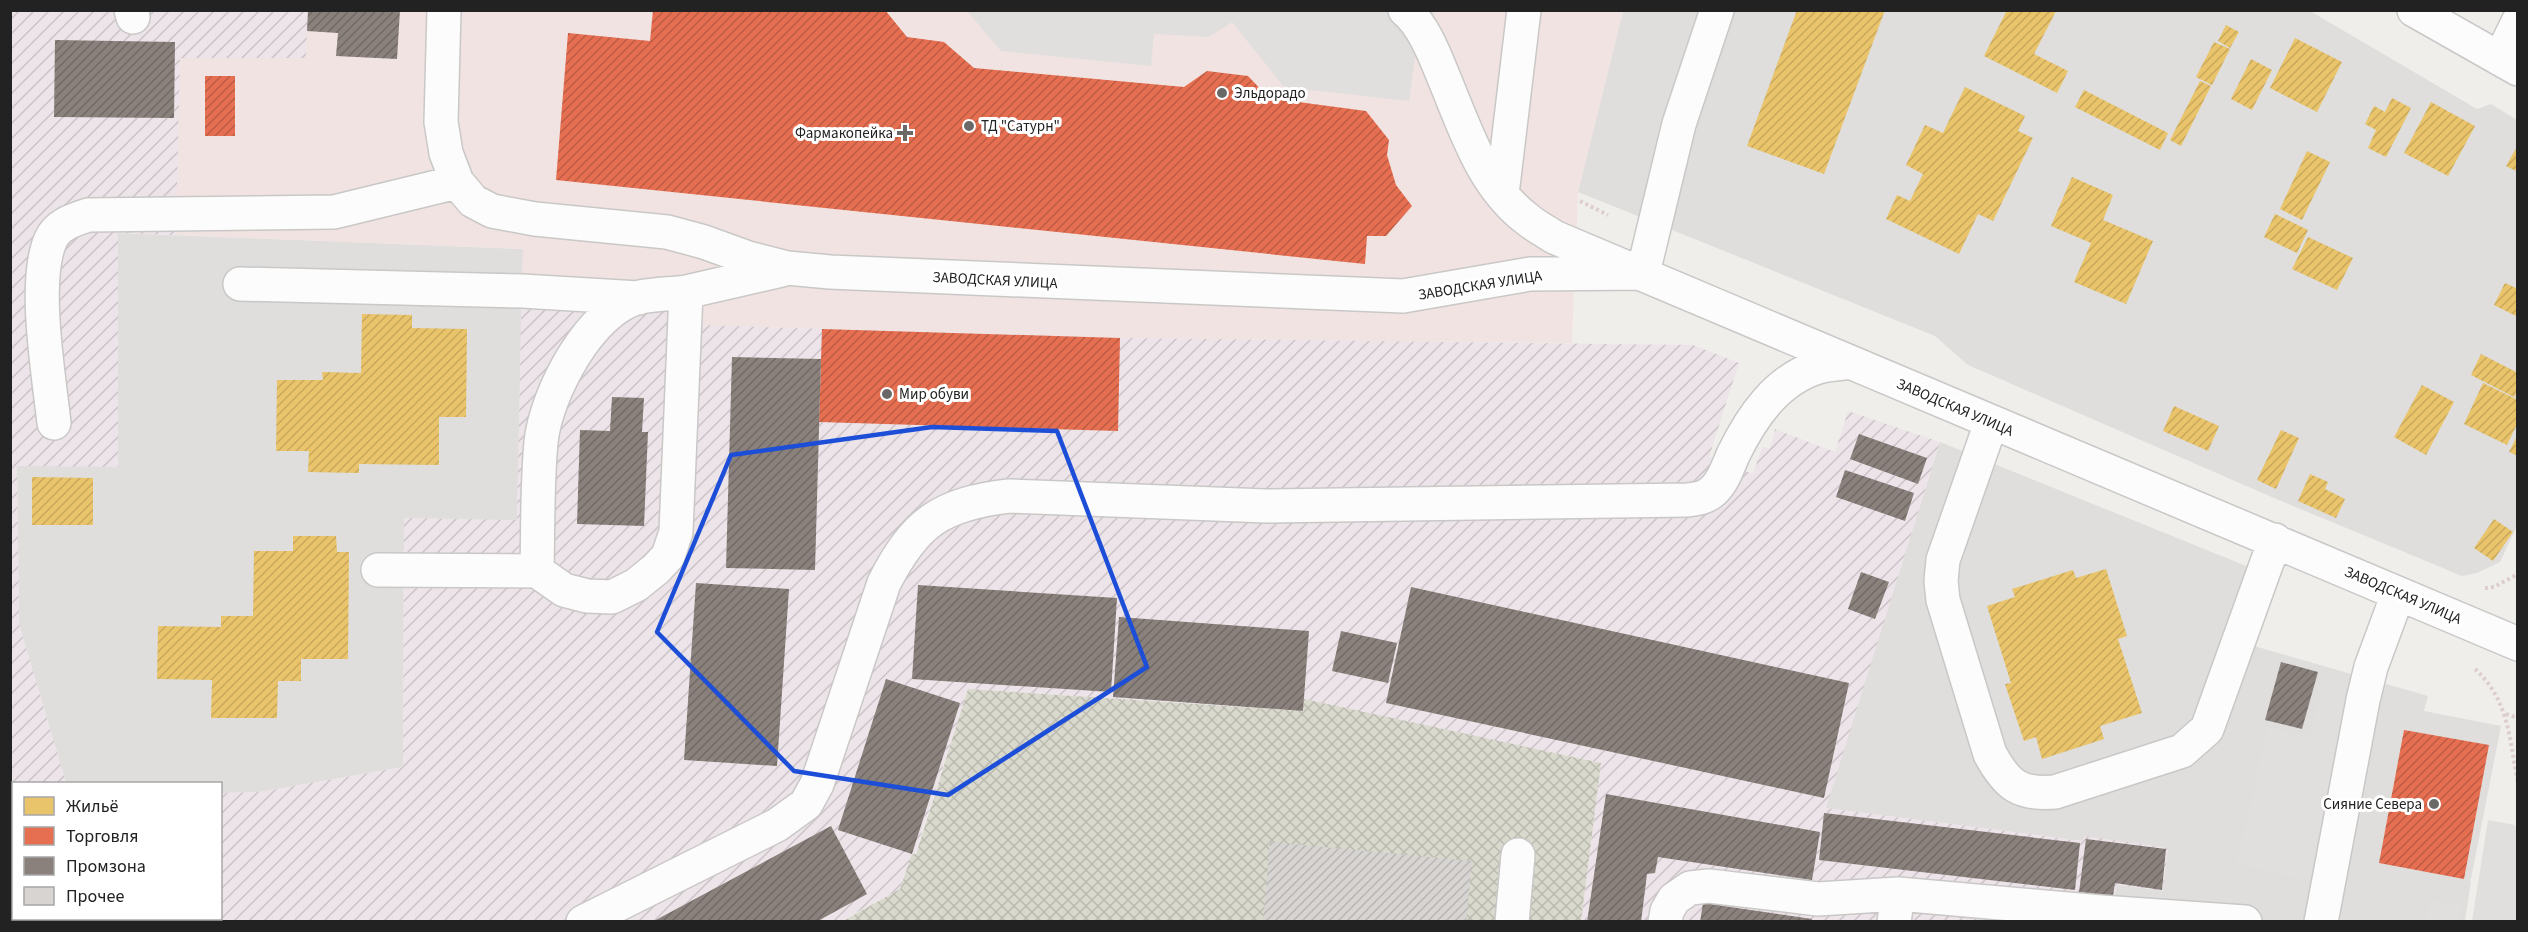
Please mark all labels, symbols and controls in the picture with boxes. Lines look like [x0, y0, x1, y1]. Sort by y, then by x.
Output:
place label: Эльдорадо [1234, 83, 1306, 104]
marker: Эльдорадо [1215, 86, 1229, 100]
place label: ТД "Сатурн" [981, 116, 1060, 137]
marker: ТД "Сатурн" [962, 119, 976, 133]
place label: Фармакопейка [795, 123, 893, 144]
marker: Фармакопейка [898, 126, 912, 140]
street label: ЗАВОДСКАЯ УЛИЦА [1417, 265, 1544, 306]
street label: ЗАВОДСКАЯ УЛИЦА [932, 267, 1059, 294]
street label: ЗАВОДСКАЯ УЛИЦА [1893, 373, 2017, 442]
place label: Мир обуви [899, 384, 969, 405]
marker: Мир обуви [880, 387, 894, 401]
street label: ЗАВОДСКАЯ УЛИЦА [2341, 561, 2465, 630]
legend [12, 782, 222, 920]
text: Жильё [66, 794, 119, 819]
place label: Сияние Севера [2323, 794, 2422, 815]
marker: Сияние Севера [2427, 797, 2441, 811]
text: Торговля [66, 824, 139, 849]
text: Промзона [66, 854, 146, 879]
text: Прочее [66, 884, 124, 909]

